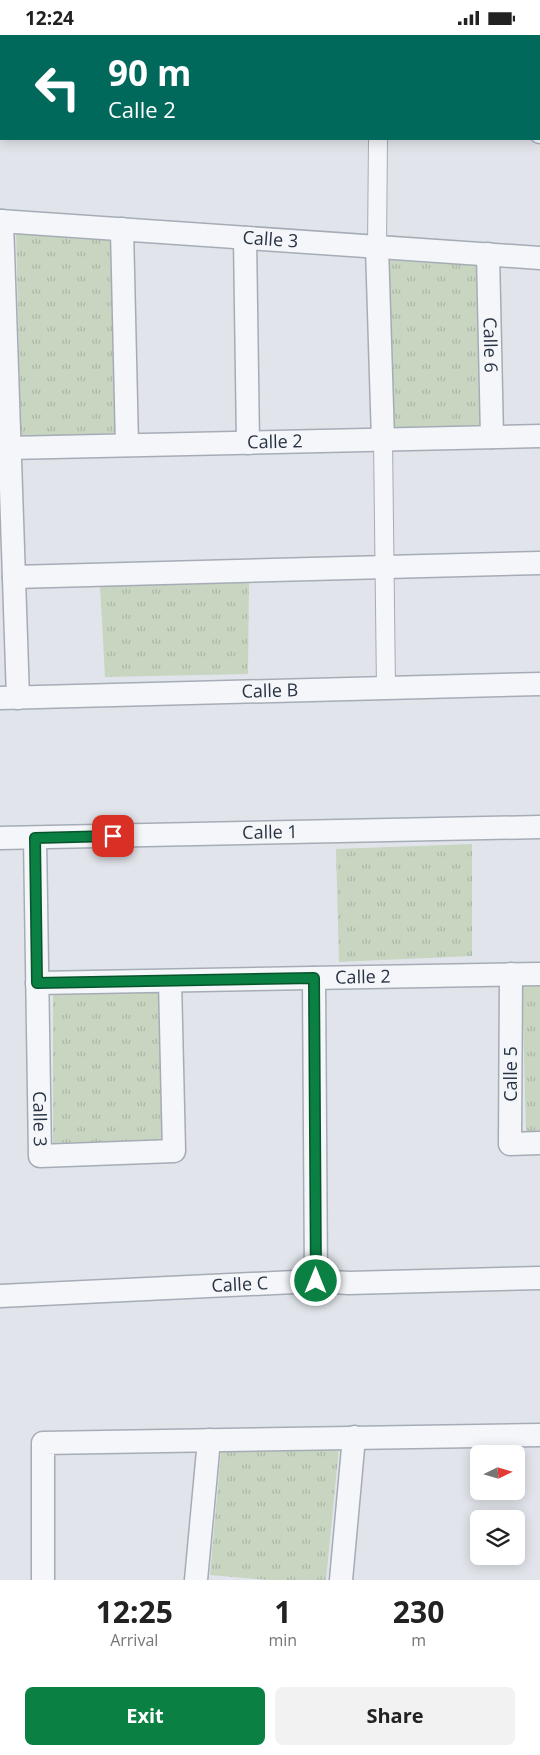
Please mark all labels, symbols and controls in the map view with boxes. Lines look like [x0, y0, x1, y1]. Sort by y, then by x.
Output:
text: 12:24 [25, 5, 74, 31]
text: 90 m [108, 49, 191, 96]
icon: left [25, 55, 90, 120]
text: Calle 2 [108, 94, 176, 124]
street label: Calle 3 [242, 225, 299, 252]
street label: Calle 6 [478, 317, 504, 373]
street label: Calle 2 [247, 428, 303, 454]
street label: Calle B [241, 677, 299, 703]
pin [92, 815, 134, 857]
street label: Calle 1 [242, 819, 298, 844]
icon: arrive [99, 822, 127, 850]
street label: Calle 2 [335, 964, 391, 989]
street label: Calle 5 [498, 1046, 522, 1102]
street label: Calle 3 [28, 1091, 53, 1147]
position arrow [289, 1254, 341, 1306]
street label: Calle C [211, 1270, 269, 1297]
north arrow [470, 1445, 525, 1500]
map controls [470, 1445, 525, 1565]
button: layers [470, 1510, 525, 1565]
text: 12:25 [96, 1591, 173, 1632]
text: 1 [274, 1591, 291, 1632]
text: 230 [393, 1591, 444, 1632]
text: Arrival [110, 1629, 158, 1651]
text: min [269, 1629, 297, 1651]
text: m [411, 1629, 426, 1651]
button: Exit [25, 1687, 265, 1745]
button: Share [275, 1687, 515, 1745]

